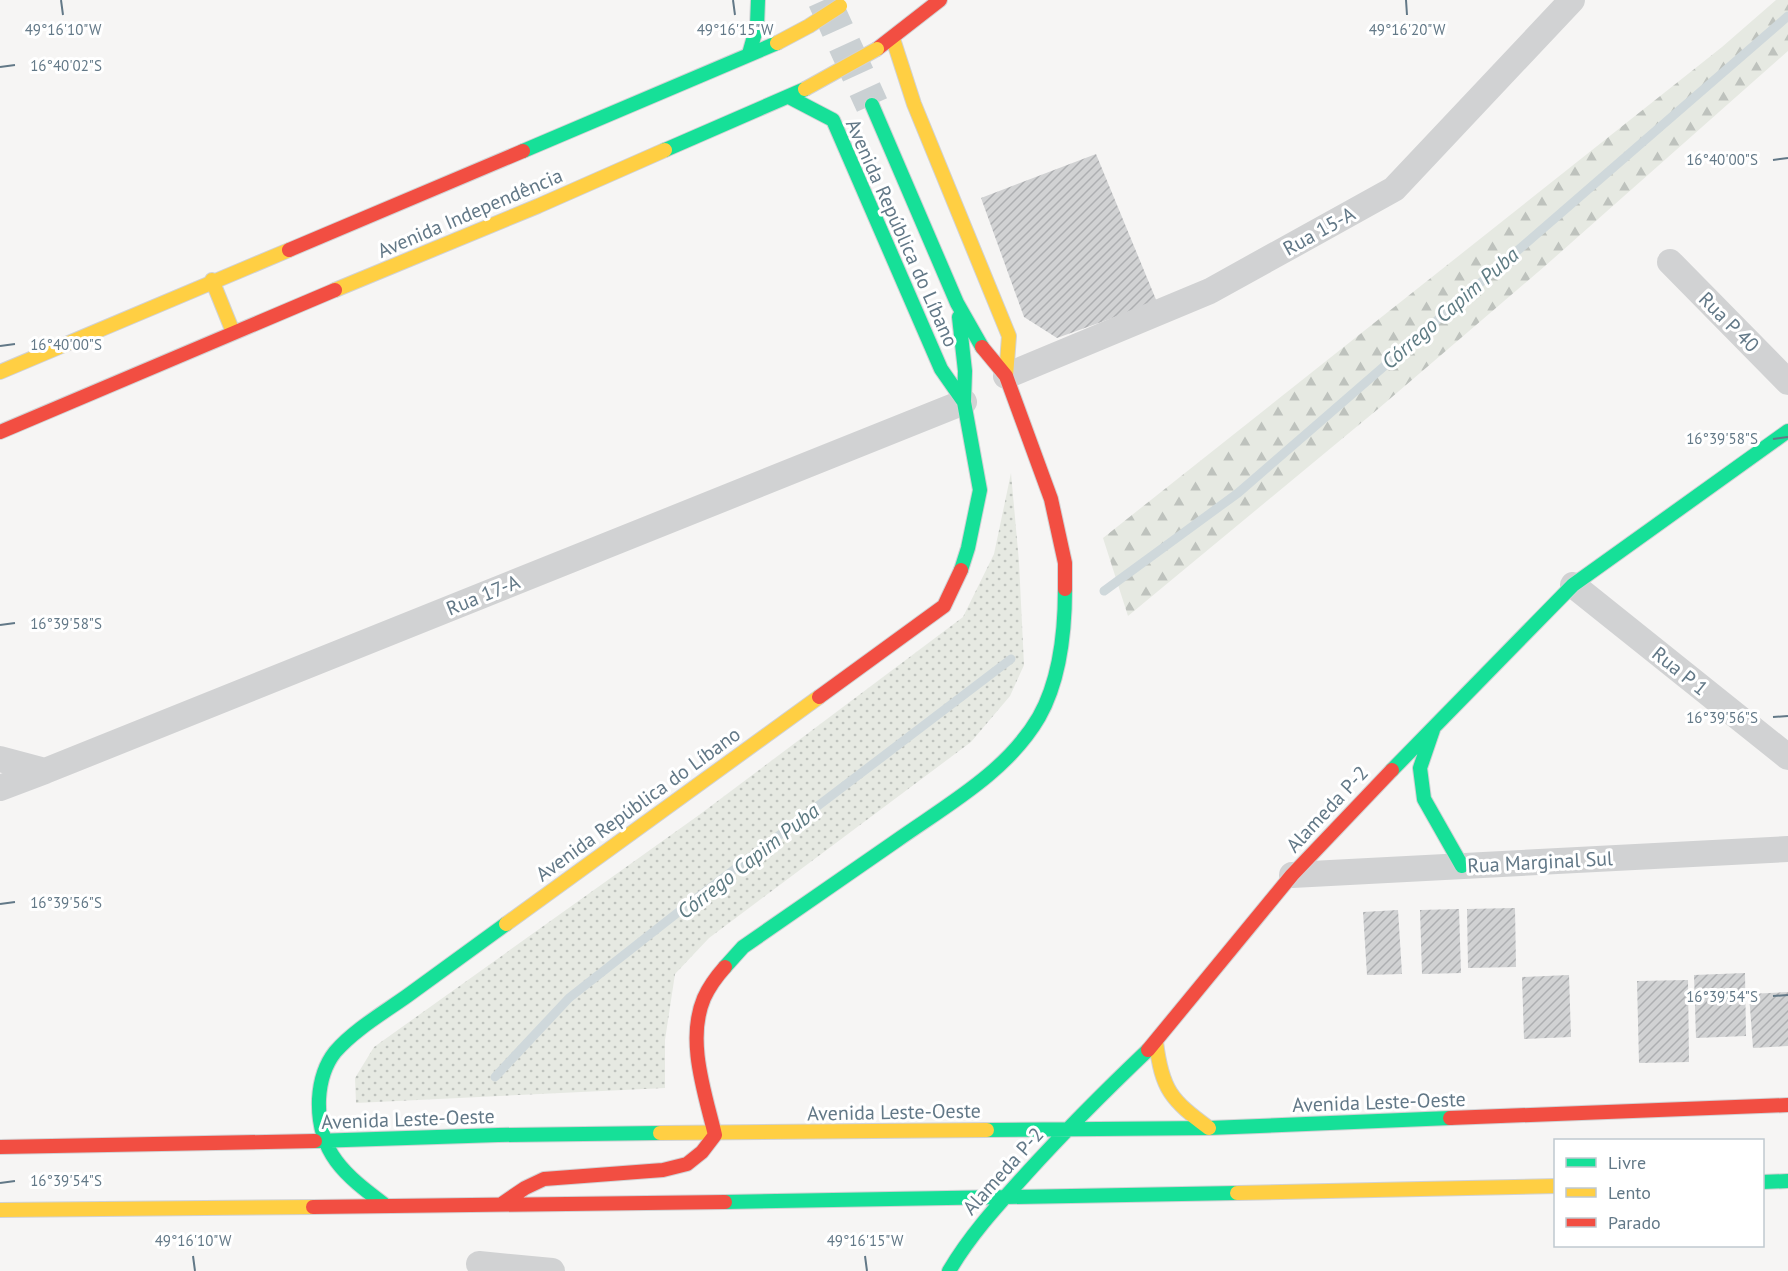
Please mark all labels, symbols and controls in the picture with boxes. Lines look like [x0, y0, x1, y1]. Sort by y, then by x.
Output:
text: 49°16'10"W [25, 20, 102, 39]
text: 49°16'15"W [697, 20, 774, 39]
text: 49°16'20"W [1369, 20, 1446, 39]
text: 16°40'02"S [30, 56, 102, 75]
street label: Avenida República do Líbano [840, 115, 964, 351]
text: 16°40'00"S [1686, 150, 1758, 169]
street label: Avenida Independência [373, 162, 567, 264]
street label: Rua 15-A [1278, 200, 1360, 261]
water label: Córrego Capim Puba [1376, 241, 1525, 375]
street label: Rua P 40 [1693, 286, 1765, 358]
text: 16°40'00"S [30, 335, 102, 354]
text: 16°39'58"S [1686, 429, 1758, 448]
street label: Rua 17-A [442, 568, 524, 622]
text: 16°39'58"S [30, 614, 102, 633]
street label: Rua P 1 [1647, 641, 1713, 701]
text: 16°39'56"S [1686, 708, 1758, 727]
street label: Avenida República do Líbano [531, 721, 745, 887]
street label: Alameda P-2 [1280, 760, 1374, 858]
water label: Córrego Capim Puba [672, 797, 825, 925]
street label: Rua Marginal Sul [1467, 845, 1614, 879]
text: 16°39'56"S [30, 893, 102, 912]
text: 16°39'54"S [1686, 987, 1758, 1006]
street label: Avenida Leste-Oeste [1292, 1086, 1466, 1118]
street label: Avenida Leste-Oeste [807, 1097, 981, 1127]
street label: Avenida Leste-Oeste [321, 1103, 495, 1135]
street label: Alameda P-2 [957, 1122, 1049, 1220]
legend [1554, 1139, 1764, 1247]
text: Livre [1608, 1151, 1646, 1174]
text: 16°39'54"S [30, 1171, 102, 1190]
text: Lento [1608, 1181, 1651, 1204]
text: Parado [1608, 1211, 1661, 1234]
text: 49°16'10"W [155, 1231, 232, 1250]
text: 49°16'15"W [827, 1231, 904, 1250]

